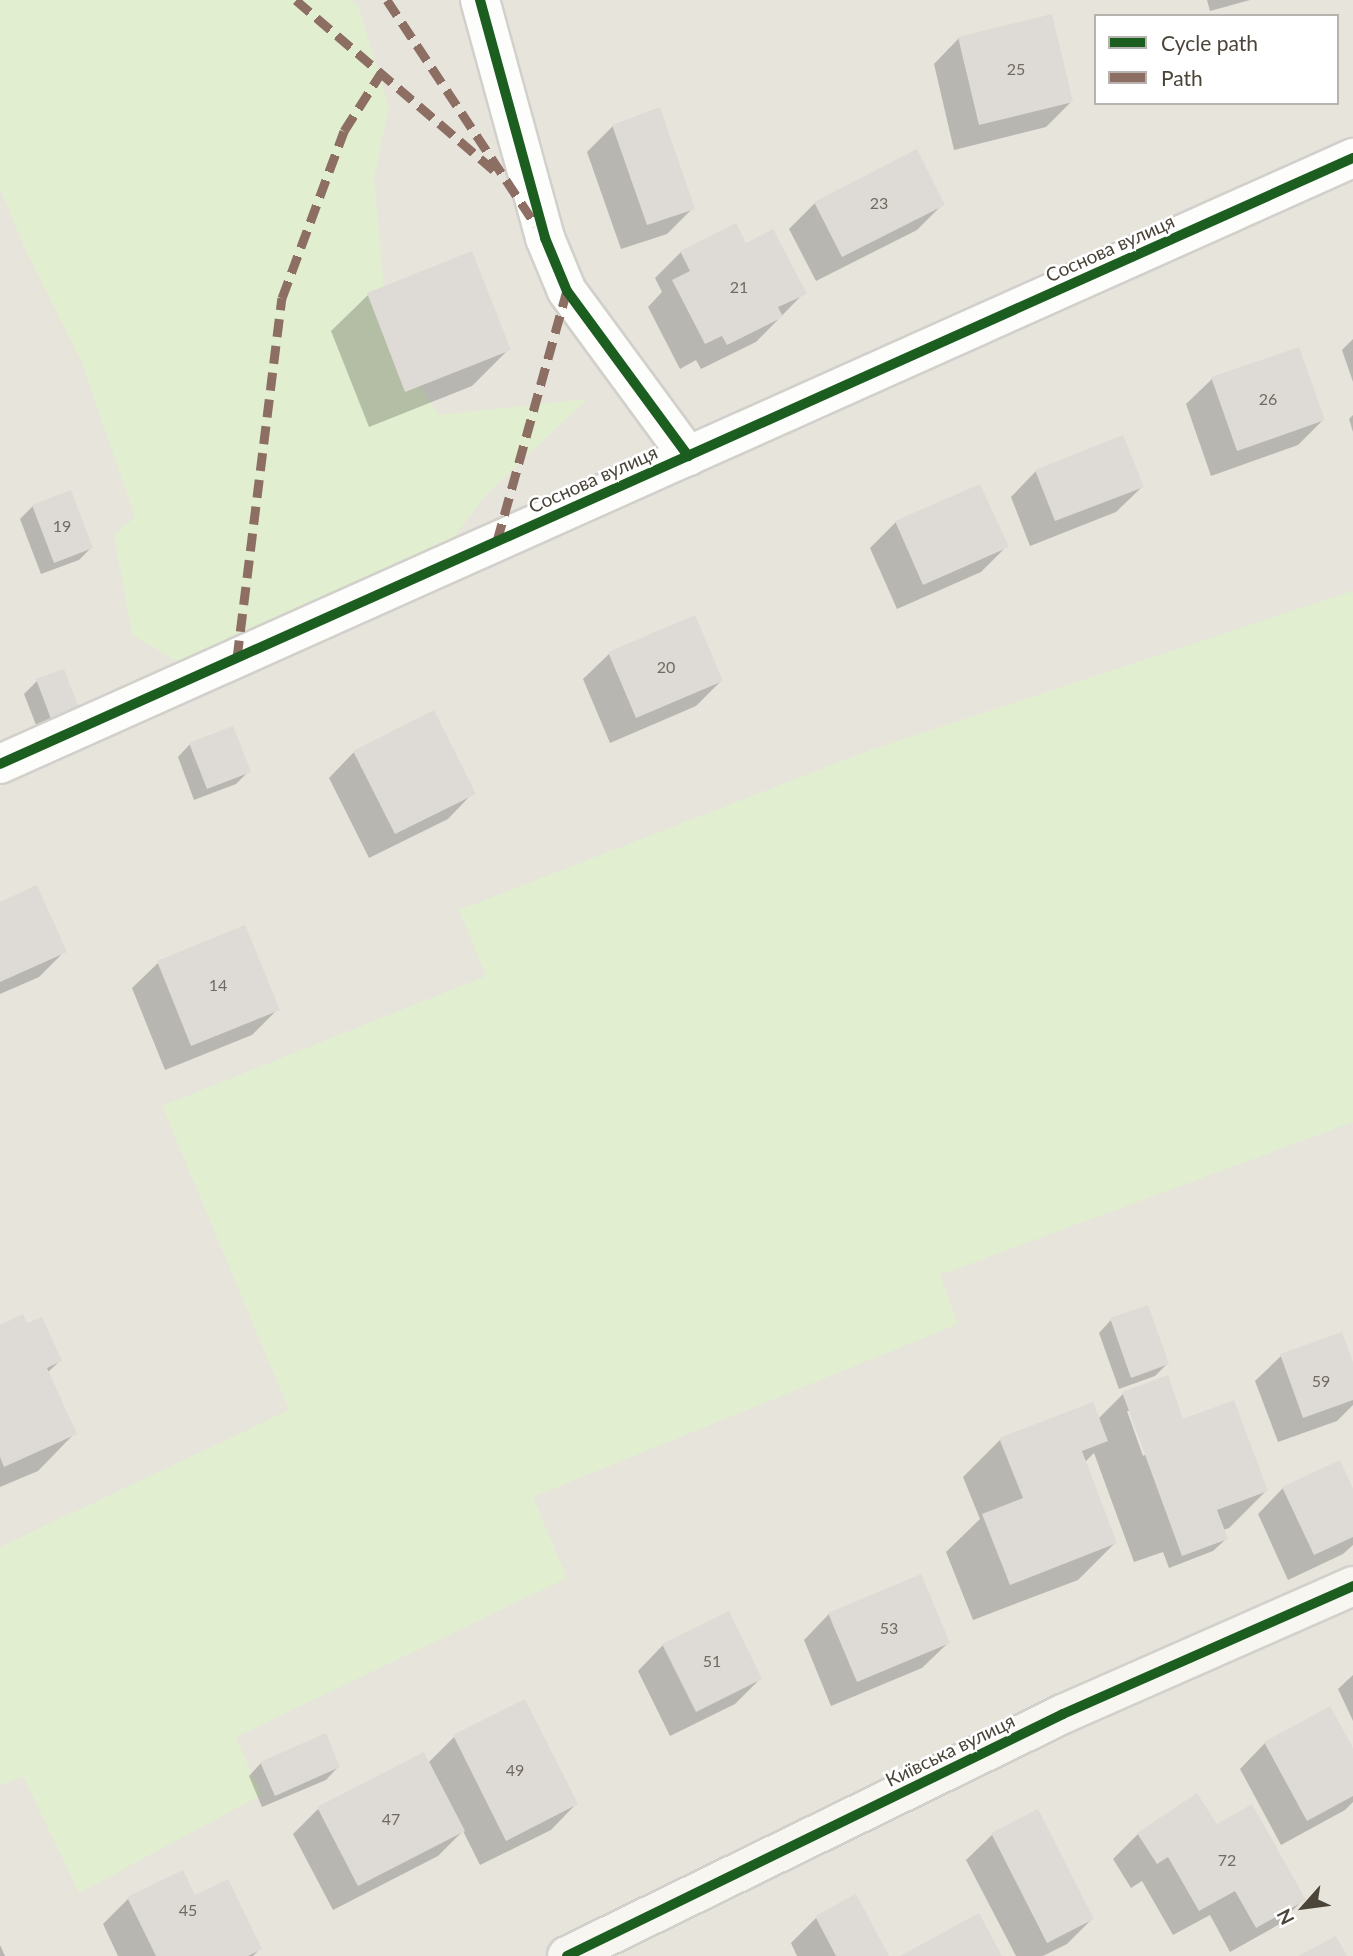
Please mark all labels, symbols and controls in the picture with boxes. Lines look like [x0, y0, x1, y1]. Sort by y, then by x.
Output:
legend [1094, 14, 1339, 105]
text: Cycle path [1161, 30, 1258, 55]
house number: 25 [1007, 59, 1025, 79]
text: Path [1161, 65, 1203, 90]
house number: 23 [870, 193, 888, 213]
street label: Соснова вулиця [1042, 209, 1178, 287]
house number: 21 [730, 277, 748, 297]
house number: 26 [1259, 389, 1277, 409]
street label: Соснова вулиця [525, 440, 661, 518]
house number: 19 [53, 516, 71, 536]
house number: 20 [657, 657, 675, 677]
house number: 14 [209, 975, 227, 995]
house number: 59 [1312, 1371, 1330, 1391]
house number: 53 [880, 1618, 898, 1638]
house number: 51 [703, 1651, 721, 1671]
street label: Київська вулиця [882, 1709, 1018, 1791]
house number: 49 [506, 1760, 524, 1780]
house number: 47 [382, 1809, 400, 1829]
house number: 72 [1218, 1850, 1236, 1870]
north arrow [1269, 1872, 1339, 1942]
house number: 45 [179, 1900, 197, 1920]
text: N [1271, 1905, 1299, 1929]

